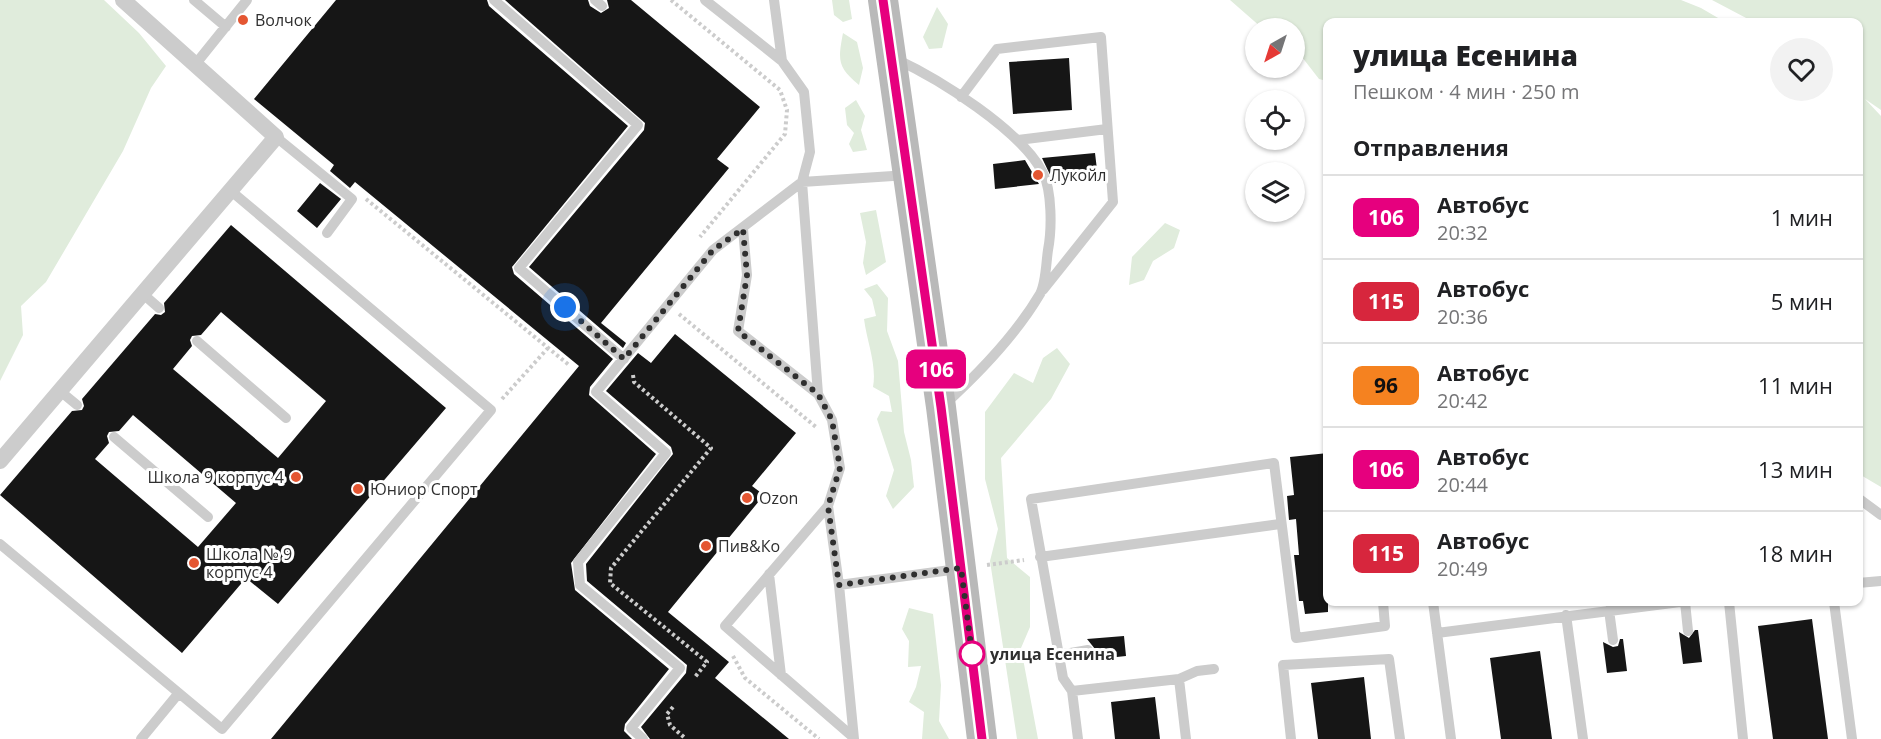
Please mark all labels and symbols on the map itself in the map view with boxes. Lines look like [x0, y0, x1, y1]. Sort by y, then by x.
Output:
place label: Волчок [255, 9, 312, 31]
marker: Волчок [236, 13, 250, 27]
north arrow [1245, 18, 1305, 78]
place label: Лукойл [1050, 164, 1106, 186]
marker: Лукойл [1031, 168, 1045, 182]
your location [550, 292, 580, 322]
line badge: 106 [902, 350, 970, 388]
place label: Школа 9 корпус 4 [148, 466, 284, 488]
marker: Школа 9 корпус 4 [289, 470, 303, 484]
place label: Юниор Спорт [370, 478, 478, 500]
marker: Юниор Спорт [351, 482, 365, 496]
place label: Ozon [759, 487, 798, 509]
marker: Ozon [740, 491, 754, 505]
place label: Пив&Ко [718, 535, 780, 557]
marker: Пив&Ко [699, 539, 713, 553]
place label: Школа № 9 корпус 4 [206, 543, 292, 583]
marker: Школа № 9 корпус 4 [187, 556, 201, 570]
marker: улица Есенина [959, 641, 985, 667]
place label: улица Есенина [990, 643, 1115, 665]

